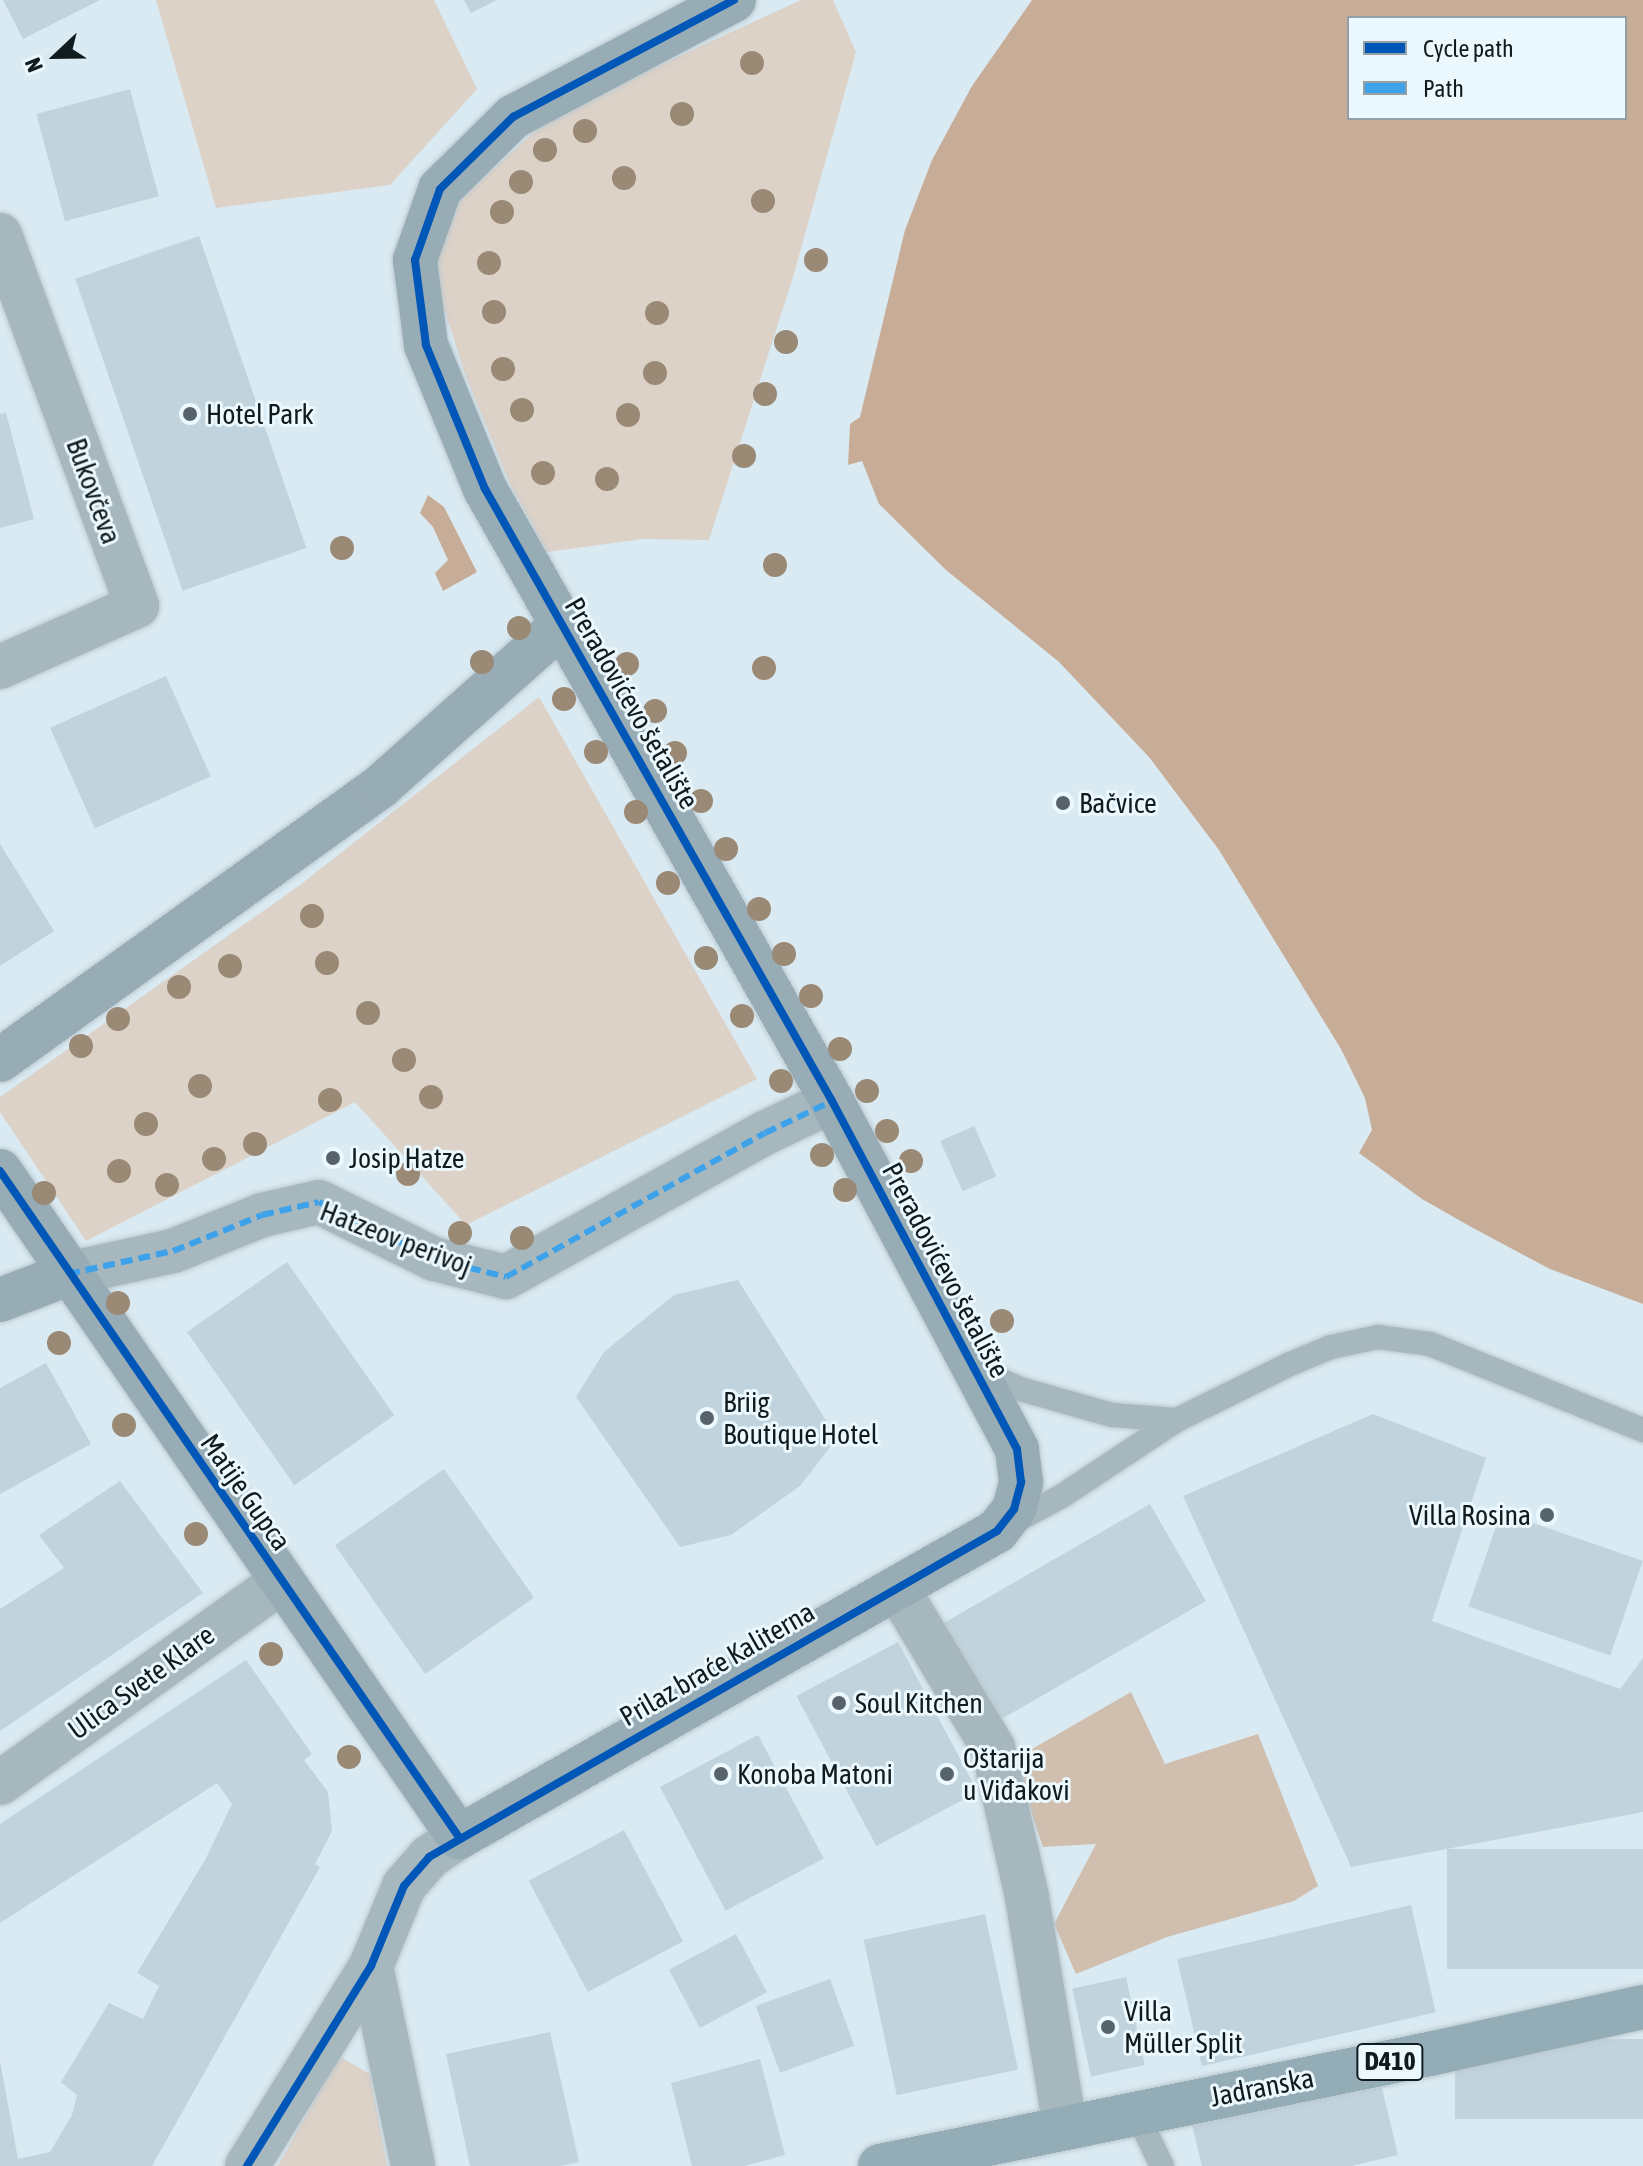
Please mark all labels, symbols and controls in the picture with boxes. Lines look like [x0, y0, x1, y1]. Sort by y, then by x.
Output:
north arrow [16, 16, 96, 96]
legend [1347, 16, 1627, 120]
text: Cycle path [1423, 35, 1514, 62]
text: N [19, 54, 48, 76]
text: Path [1423, 75, 1464, 102]
place label: Hotel Park [206, 397, 314, 431]
marker: Hotel Park [181, 405, 199, 423]
street label: Bukovčeva [59, 434, 129, 548]
street label: Preradovićevo šetalište [558, 591, 706, 815]
place label: Bačvice [1079, 786, 1157, 820]
marker: Bačvice [1054, 794, 1072, 812]
place label: Josip Hatze [349, 1141, 464, 1175]
marker: Josip Hatze [324, 1149, 342, 1167]
street label: Preradovićevo šetalište [875, 1157, 1017, 1383]
street label: Hatzeov perivoj [316, 1194, 476, 1282]
place label: Briig Boutique Hotel [723, 1385, 878, 1451]
marker: Briig Boutique Hotel [698, 1409, 716, 1427]
street label: Matije Gupca [194, 1427, 298, 1557]
place label: Villa Rosina [1409, 1498, 1531, 1532]
marker: Villa Rosina [1538, 1506, 1556, 1524]
street label: Prilaz braće Kaliterna [614, 1595, 820, 1733]
street label: Ulica Svete Klare [61, 1618, 221, 1746]
place label: Soul Kitchen [855, 1686, 983, 1720]
marker: Soul Kitchen [830, 1694, 848, 1712]
place label: Oštarija u Viđakovi [963, 1741, 1070, 1807]
place label: Konoba Matoni [737, 1757, 893, 1791]
marker: Konoba Matoni [712, 1765, 730, 1783]
marker: Oštarija u Viđakovi [938, 1765, 956, 1783]
place label: Villa Müller Split [1124, 1994, 1243, 2060]
marker: Villa Müller Split [1099, 2018, 1117, 2036]
road number: D410 [1356, 2040, 1424, 2084]
street label: Jadranska [1207, 2061, 1317, 2113]

